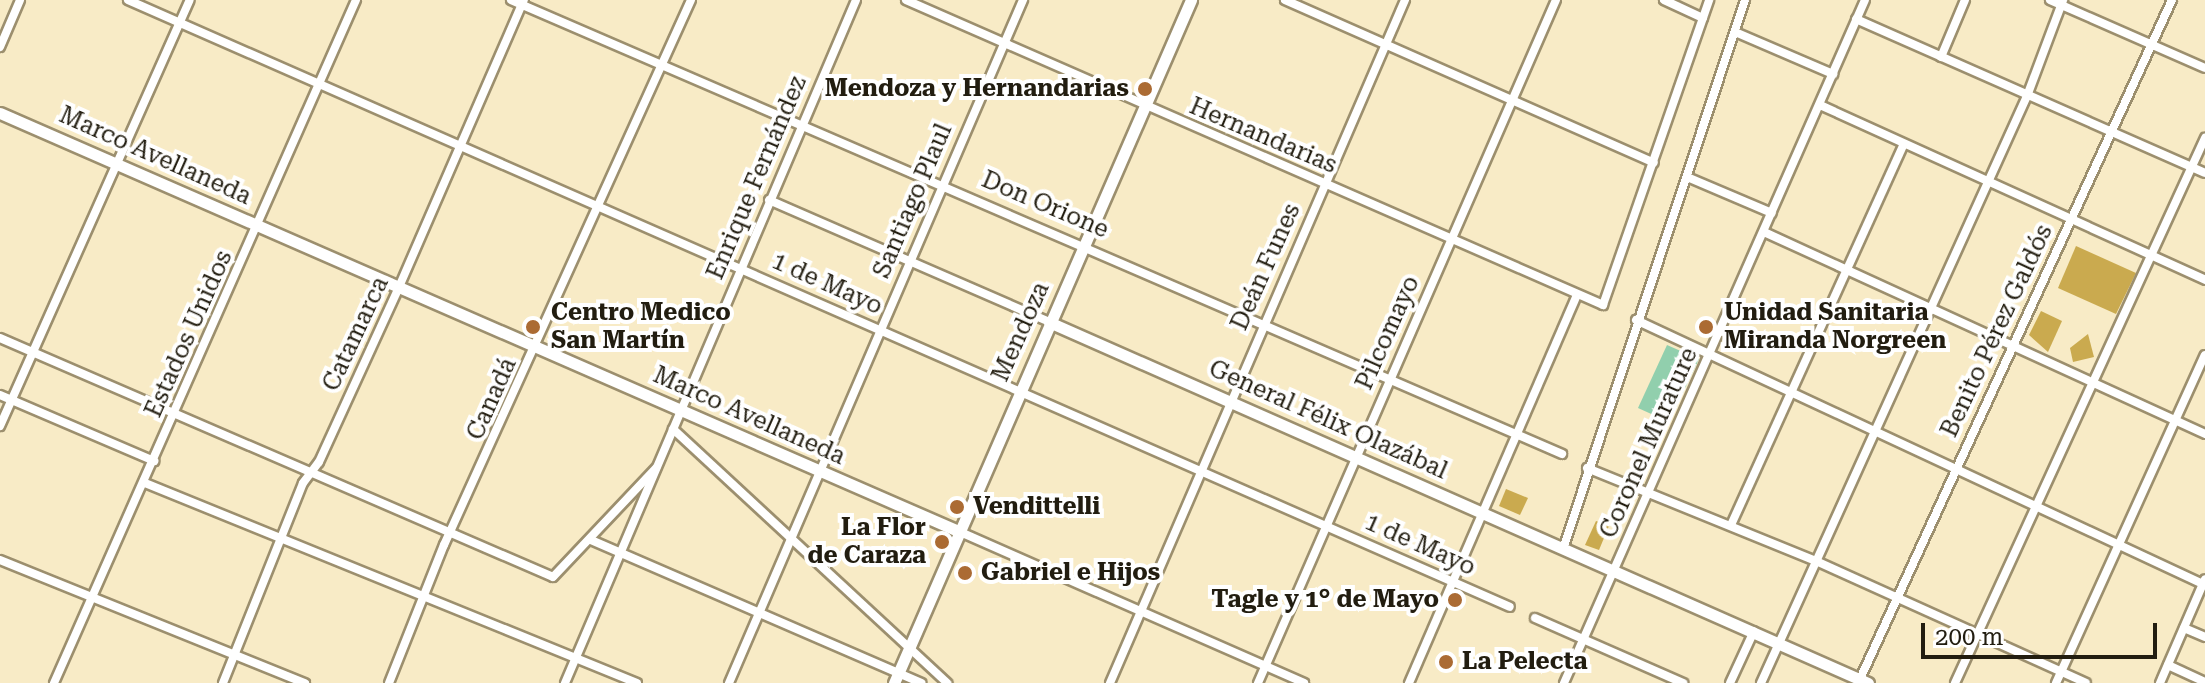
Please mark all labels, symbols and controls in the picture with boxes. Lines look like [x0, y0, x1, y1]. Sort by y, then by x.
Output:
street label: Enrique Fernández [701, 72, 813, 284]
place label: Mendoza y Hernandarias [825, 75, 1129, 103]
marker: Mendoza y Hernandarias [1136, 80, 1154, 98]
street label: Hernandarias [1185, 92, 1341, 180]
street label: Marco Avellaneda [55, 101, 255, 211]
street label: Santiago Plaul [868, 119, 958, 283]
street label: Don Orione [977, 165, 1113, 245]
street label: Deán Funes [1225, 199, 1307, 335]
street label: Benito Pérez Galdós [1935, 220, 2059, 442]
street label: Estados Unidos [139, 246, 239, 422]
street label: 1 de Mayo [767, 247, 887, 321]
street label: Catamarca [317, 272, 395, 396]
street label: Pilcomayo [1350, 272, 1426, 394]
street label: Mendoza [986, 278, 1056, 386]
place label: Centro Medico San Martín [551, 299, 731, 355]
place label: Unidad Sanitaria Miranda Norgreen [1724, 299, 1946, 355]
marker: Centro Medico San Martín [522, 316, 544, 338]
marker: Unidad Sanitaria Miranda Norgreen [1695, 316, 1717, 338]
street label: Coronel Murature [1594, 343, 1704, 543]
street label: Canadá [461, 353, 523, 445]
street label: General Félix Olazábal [1204, 354, 1452, 486]
street label: Marco Avellaneda [649, 361, 849, 471]
place label: Vendittelli [973, 493, 1100, 521]
marker: Vendittelli [948, 498, 966, 516]
street label: 1 de Mayo [1360, 508, 1480, 582]
place label: La Flor de Caraza [808, 514, 926, 570]
marker: La Flor de Caraza [933, 533, 951, 551]
place label: Gabriel e Hijos [981, 559, 1160, 587]
marker: Gabriel e Hijos [956, 564, 974, 582]
place label: Tagle y 1° de Mayo [1211, 586, 1439, 614]
marker: Tagle y 1° de Mayo [1446, 591, 1464, 609]
scale bar [1925, 607, 2161, 657]
text: 200 m [1935, 623, 2003, 651]
place label: La Pelecta [1462, 648, 1588, 676]
marker: La Pelecta [1437, 653, 1455, 671]

